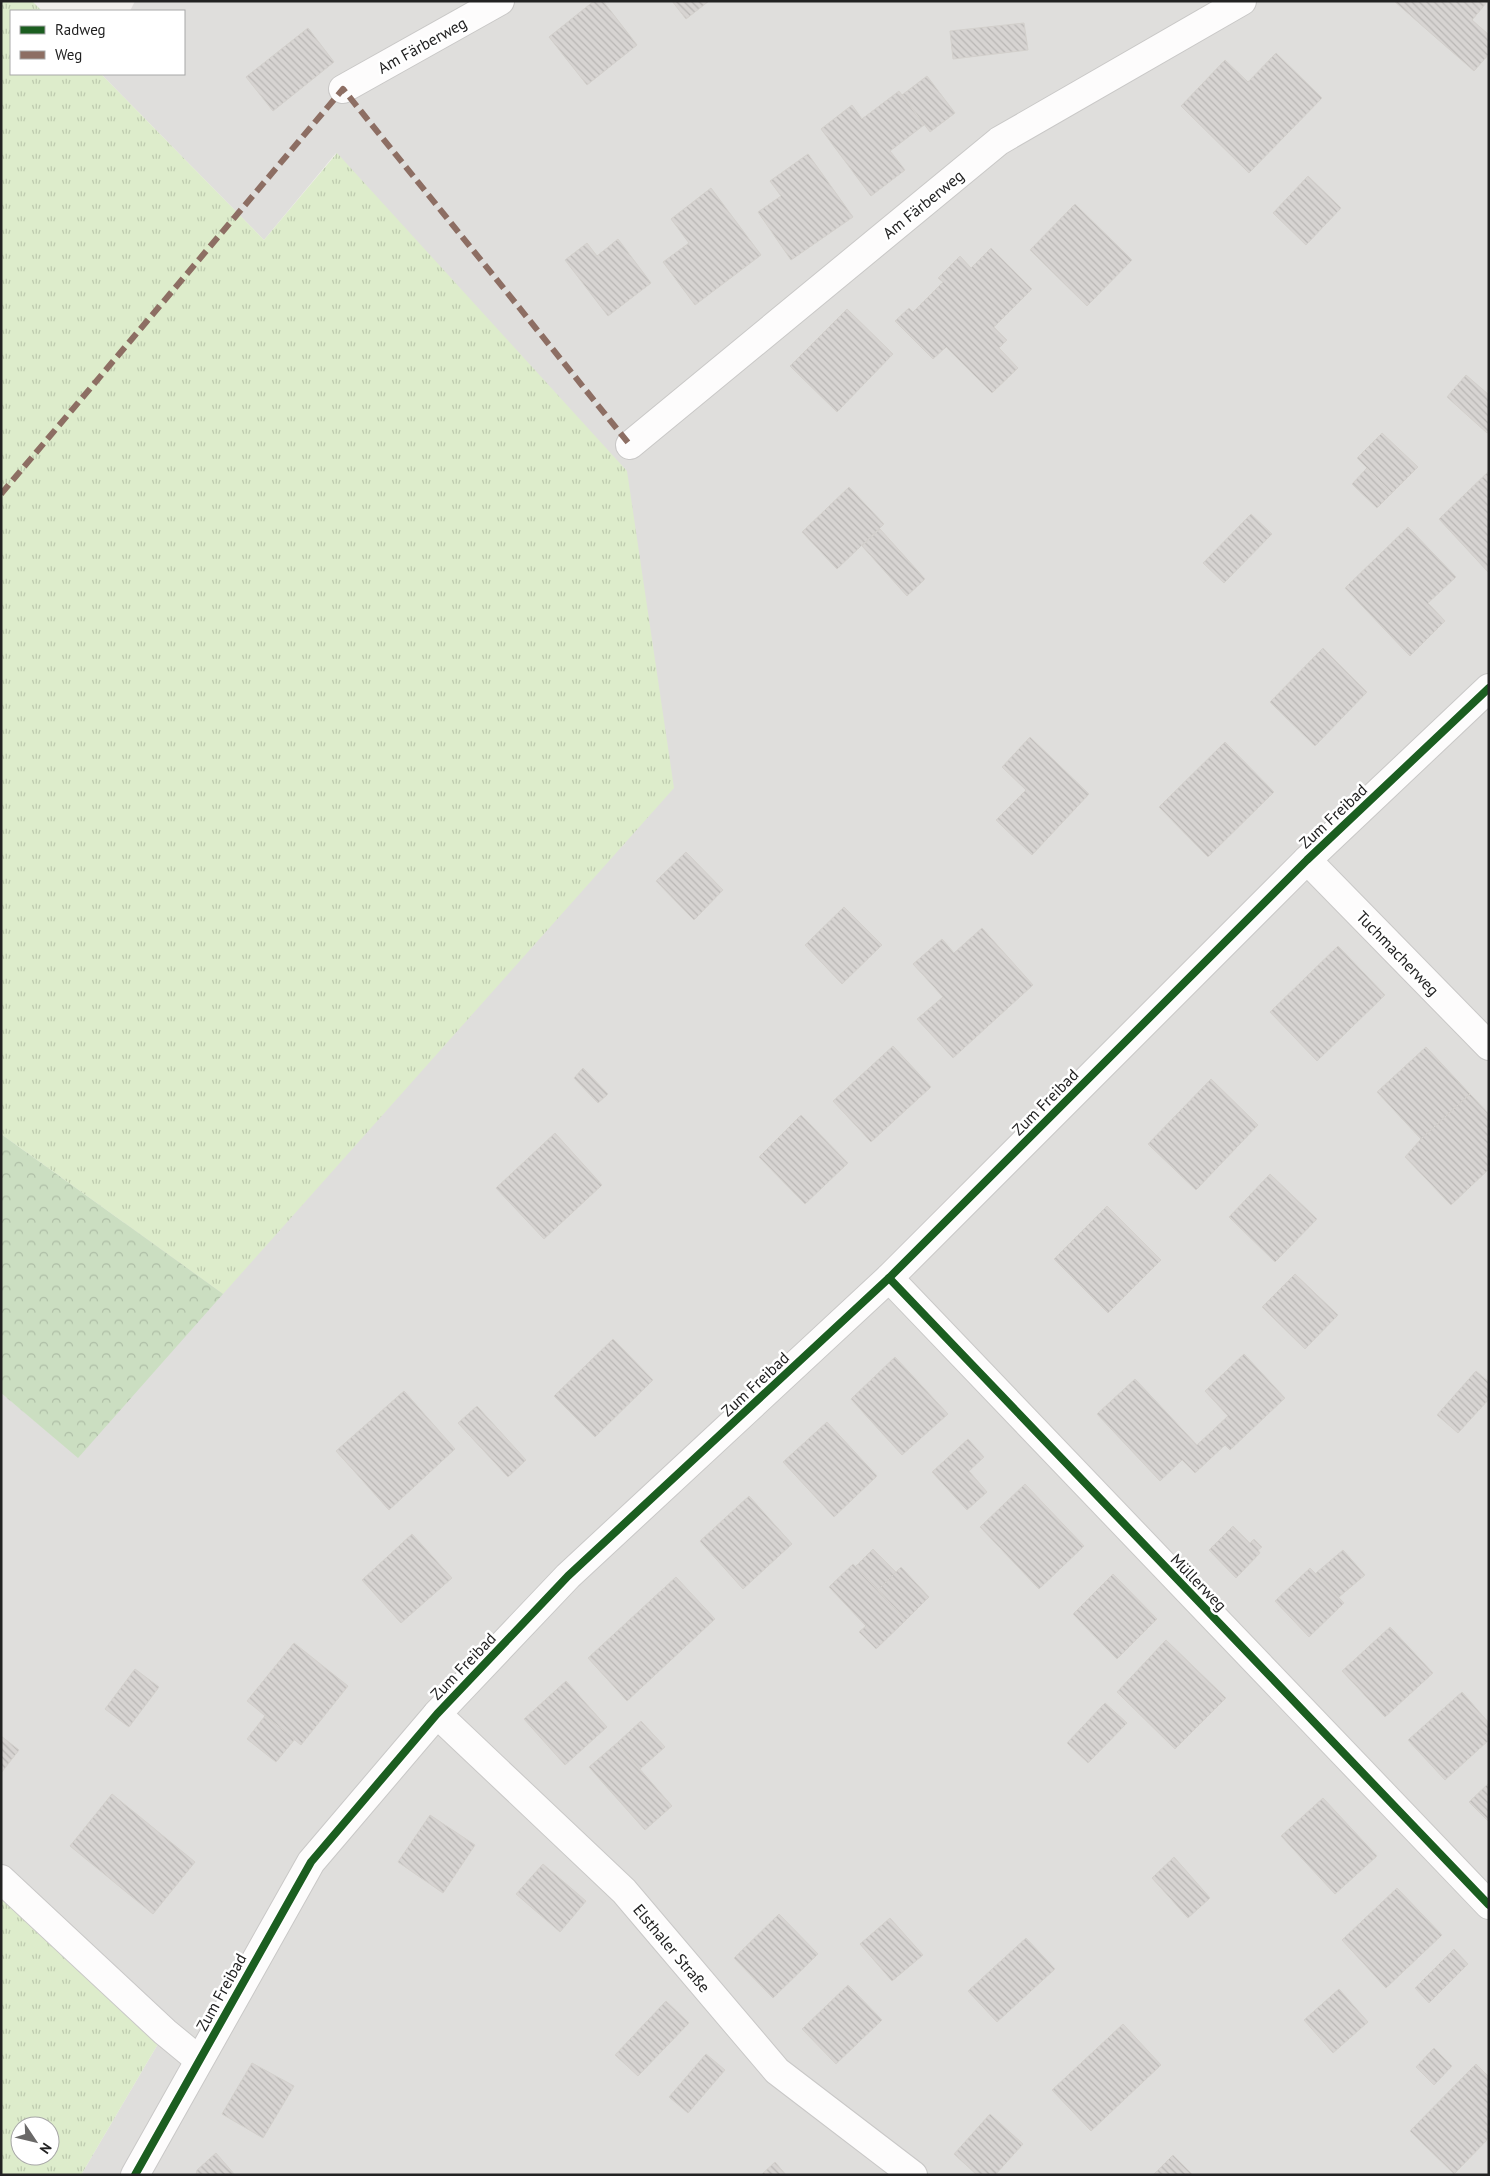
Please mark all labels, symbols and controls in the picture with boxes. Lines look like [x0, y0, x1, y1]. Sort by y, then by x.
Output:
legend [10, 10, 185, 75]
street label: Am Färberweg [374, 12, 470, 78]
text: Radweg [55, 20, 106, 39]
text: Weg [55, 45, 82, 64]
street label: Am Färberweg [878, 165, 968, 243]
street label: Zum Freibad [1295, 780, 1371, 852]
street label: Tuchmacherweg [1352, 906, 1444, 1000]
street label: Zum Freibad [1008, 1065, 1082, 1139]
street label: Zum Freibad [717, 1348, 793, 1420]
street label: Müllerweg [1167, 1549, 1231, 1615]
street label: Zum Freibad [426, 1628, 500, 1704]
street label: Elsthaler Straße [629, 1900, 715, 1996]
street label: Zum Freibad [192, 1950, 250, 2034]
north arrow [10, 2116, 60, 2166]
text: N [36, 2140, 56, 2157]

